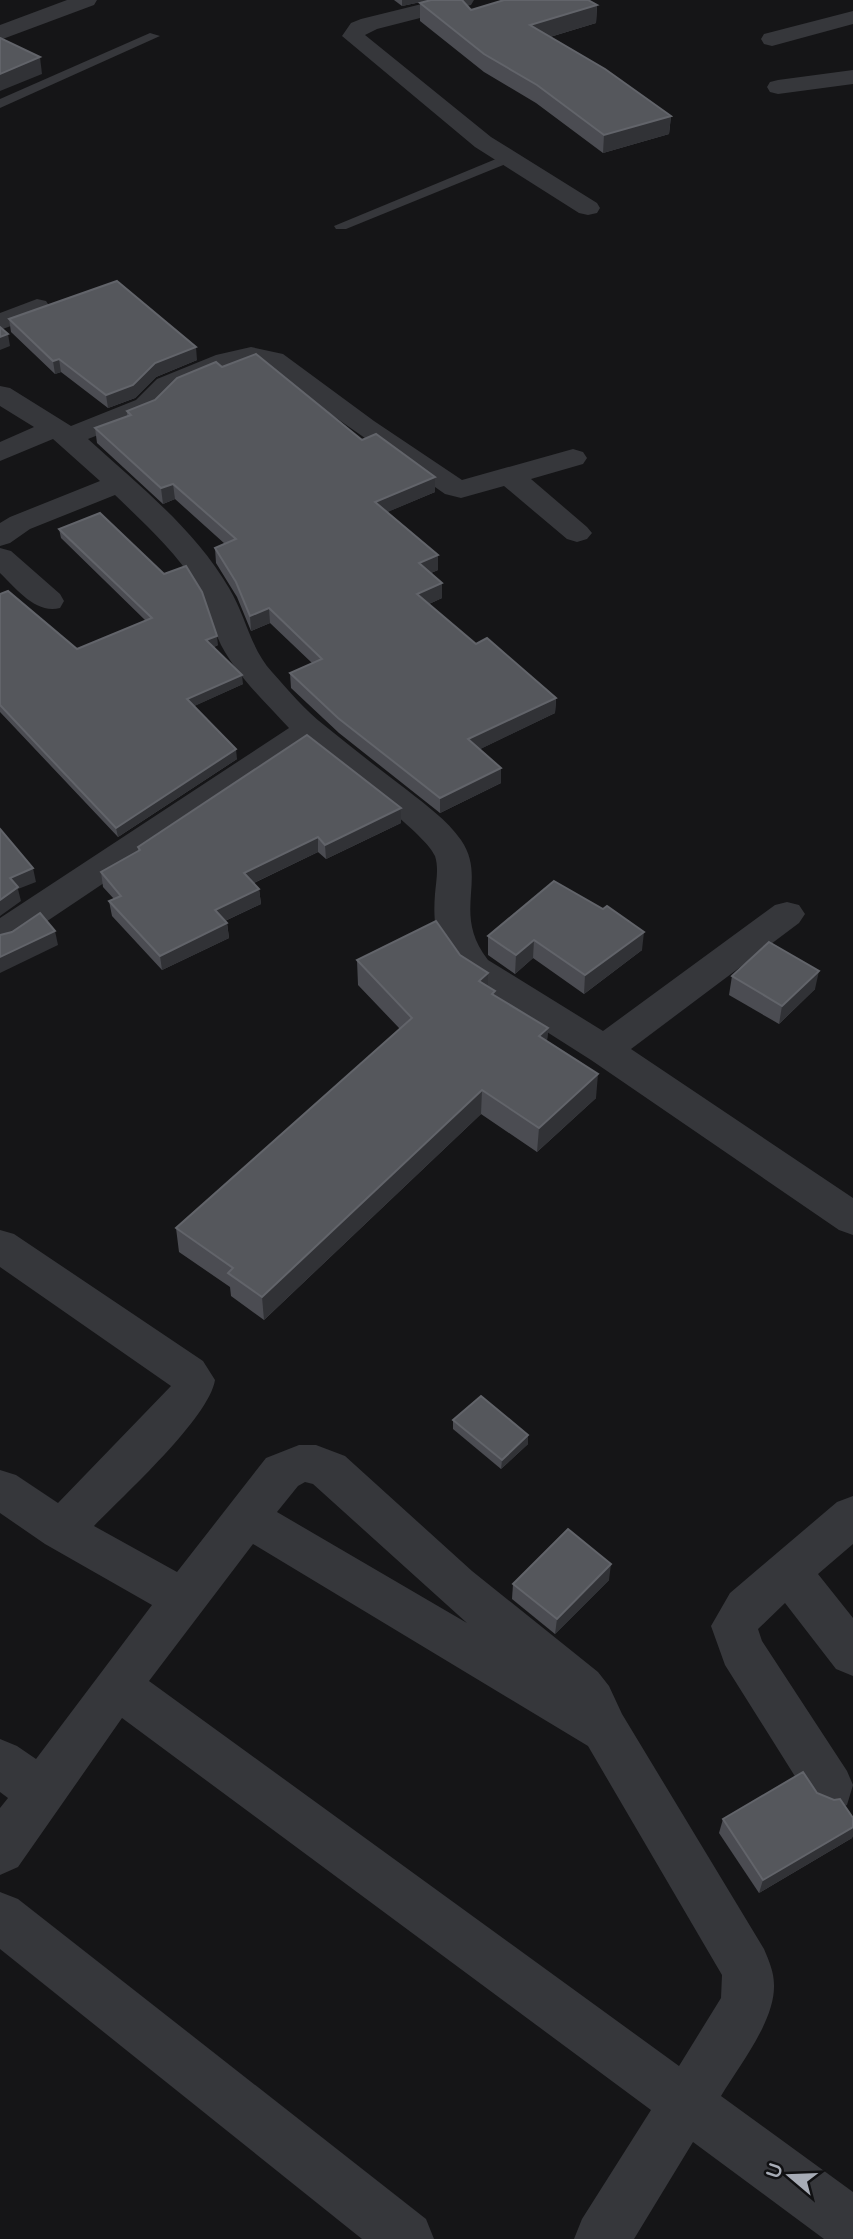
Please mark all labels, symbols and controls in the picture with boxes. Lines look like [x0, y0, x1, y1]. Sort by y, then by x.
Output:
north arrow [755, 2141, 825, 2211]
text: U [762, 2160, 788, 2181]

